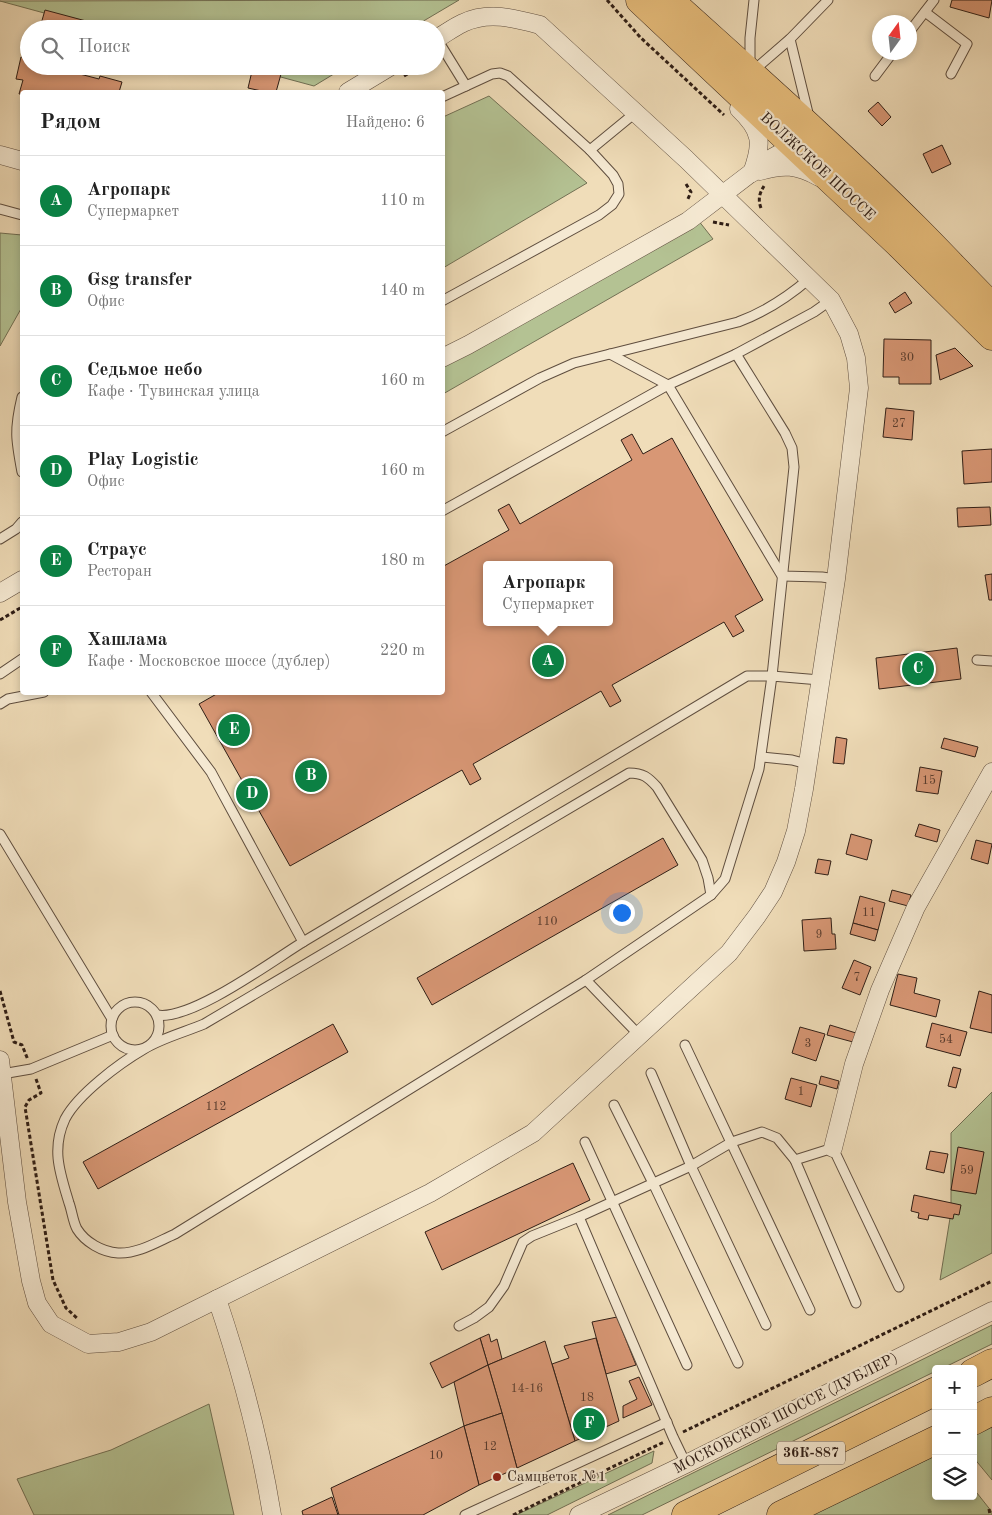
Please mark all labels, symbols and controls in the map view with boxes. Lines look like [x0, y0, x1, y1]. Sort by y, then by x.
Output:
north arrow [872, 15, 917, 60]
search box [20, 20, 445, 75]
icon: search [38, 34, 66, 62]
text: Поиск [78, 38, 130, 57]
street label: ВОЛЖСКОЕ ШОССЕ [757, 110, 877, 224]
text: Рядом [40, 112, 101, 133]
text: Найдено: 6 [346, 115, 425, 131]
text: Агропарк [87, 181, 170, 200]
text: A [50, 193, 62, 209]
text: 110 m [380, 193, 425, 209]
text: Супермаркет [87, 204, 179, 220]
text: Gsg transfer [87, 271, 192, 290]
text: B [50, 283, 62, 299]
text: 140 m [380, 283, 425, 299]
text: Офис [87, 294, 124, 310]
house number: 30 [900, 352, 914, 364]
text: Седьмое небо [87, 361, 203, 380]
text: C [51, 373, 61, 389]
text: 160 m [380, 373, 425, 389]
text: Кафе · Тувинская улица [87, 384, 260, 400]
house number: 27 [892, 418, 906, 430]
text: Play Logistic [87, 451, 199, 470]
text: D [50, 463, 62, 479]
text: 160 m [380, 463, 425, 479]
text: Офис [87, 474, 124, 490]
text: Страус [87, 541, 147, 560]
text: E [50, 553, 62, 569]
text: 180 m [380, 553, 425, 569]
popup [483, 561, 613, 626]
text: Ресторан [87, 564, 152, 580]
text: Агропарк [502, 574, 585, 593]
text: Супермаркет [502, 597, 594, 613]
text: Хашлама [87, 631, 168, 650]
pin: A [532, 642, 564, 680]
text: F [51, 643, 61, 659]
text: 220 m [380, 643, 425, 659]
pin: C [902, 650, 934, 688]
text: Кафе · Московское шоссе (дублер) [87, 654, 330, 670]
pin: E [218, 711, 250, 749]
pin: B [295, 757, 327, 795]
house number: 15 [922, 774, 936, 787]
pin: D [236, 775, 268, 813]
your location [609, 900, 635, 926]
house number: 11 [862, 907, 876, 919]
house number: 110 [537, 916, 557, 928]
house number: 9 [816, 929, 822, 941]
house number: 7 [854, 972, 860, 984]
house number: 54 [939, 1033, 953, 1046]
house number: 3 [805, 1038, 811, 1050]
house number: 1 [798, 1086, 804, 1098]
house number: 112 [206, 1101, 226, 1113]
house number: 59 [960, 1164, 974, 1177]
street label: МОСКОВСКОЕ ШОССЕ (ДУБЛЕР) [672, 1351, 900, 1477]
map controls [932, 1365, 977, 1500]
button: + [932, 1365, 977, 1410]
house number: 14-16 [511, 1383, 543, 1395]
house number: 18 [580, 1392, 594, 1404]
pin: F [573, 1405, 605, 1443]
button: − [932, 1410, 977, 1455]
house number: 12 [483, 1441, 497, 1453]
road number: 36К-887 [777, 1442, 845, 1465]
house number: 10 [429, 1450, 443, 1462]
button: layers [932, 1455, 977, 1500]
place label: Самцветок №1 [507, 1470, 606, 1485]
marker: Самцветок №1 [491, 1471, 503, 1483]

